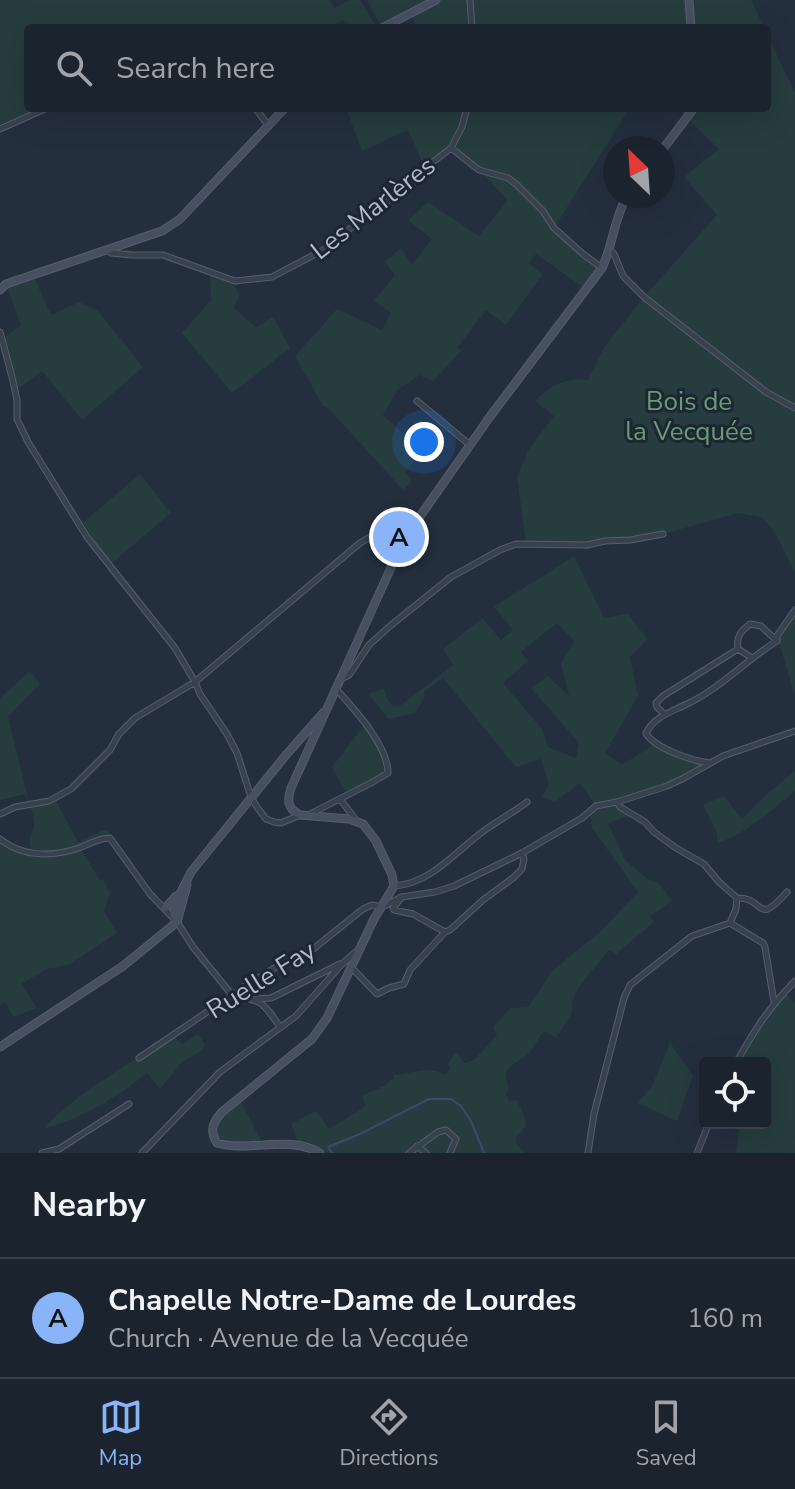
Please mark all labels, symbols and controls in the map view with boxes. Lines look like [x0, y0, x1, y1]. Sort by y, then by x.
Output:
search box [24, 24, 771, 112]
icon: search [52, 46, 96, 90]
text: Search here [116, 48, 275, 89]
north arrow [603, 136, 675, 208]
street label: Les Marlères [303, 148, 443, 268]
park label: Bois de la Vecquée [625, 384, 753, 449]
your location [404, 422, 444, 462]
pin: A [373, 507, 425, 567]
street label: Ruelle Fay [200, 932, 323, 1027]
map controls [699, 1057, 771, 1129]
button: locate [699, 1057, 771, 1129]
text: Nearby [32, 1182, 146, 1228]
text: Chapelle Notre-Dame de Lourdes [108, 1280, 576, 1321]
text: A [48, 1301, 68, 1336]
text: 160 m [687, 1301, 763, 1336]
text: Church · Avenue de la Vecquée [108, 1321, 469, 1356]
tab: Map [99, 1395, 143, 1473]
tab: Directions [340, 1395, 439, 1473]
tab: Saved [636, 1395, 696, 1473]

